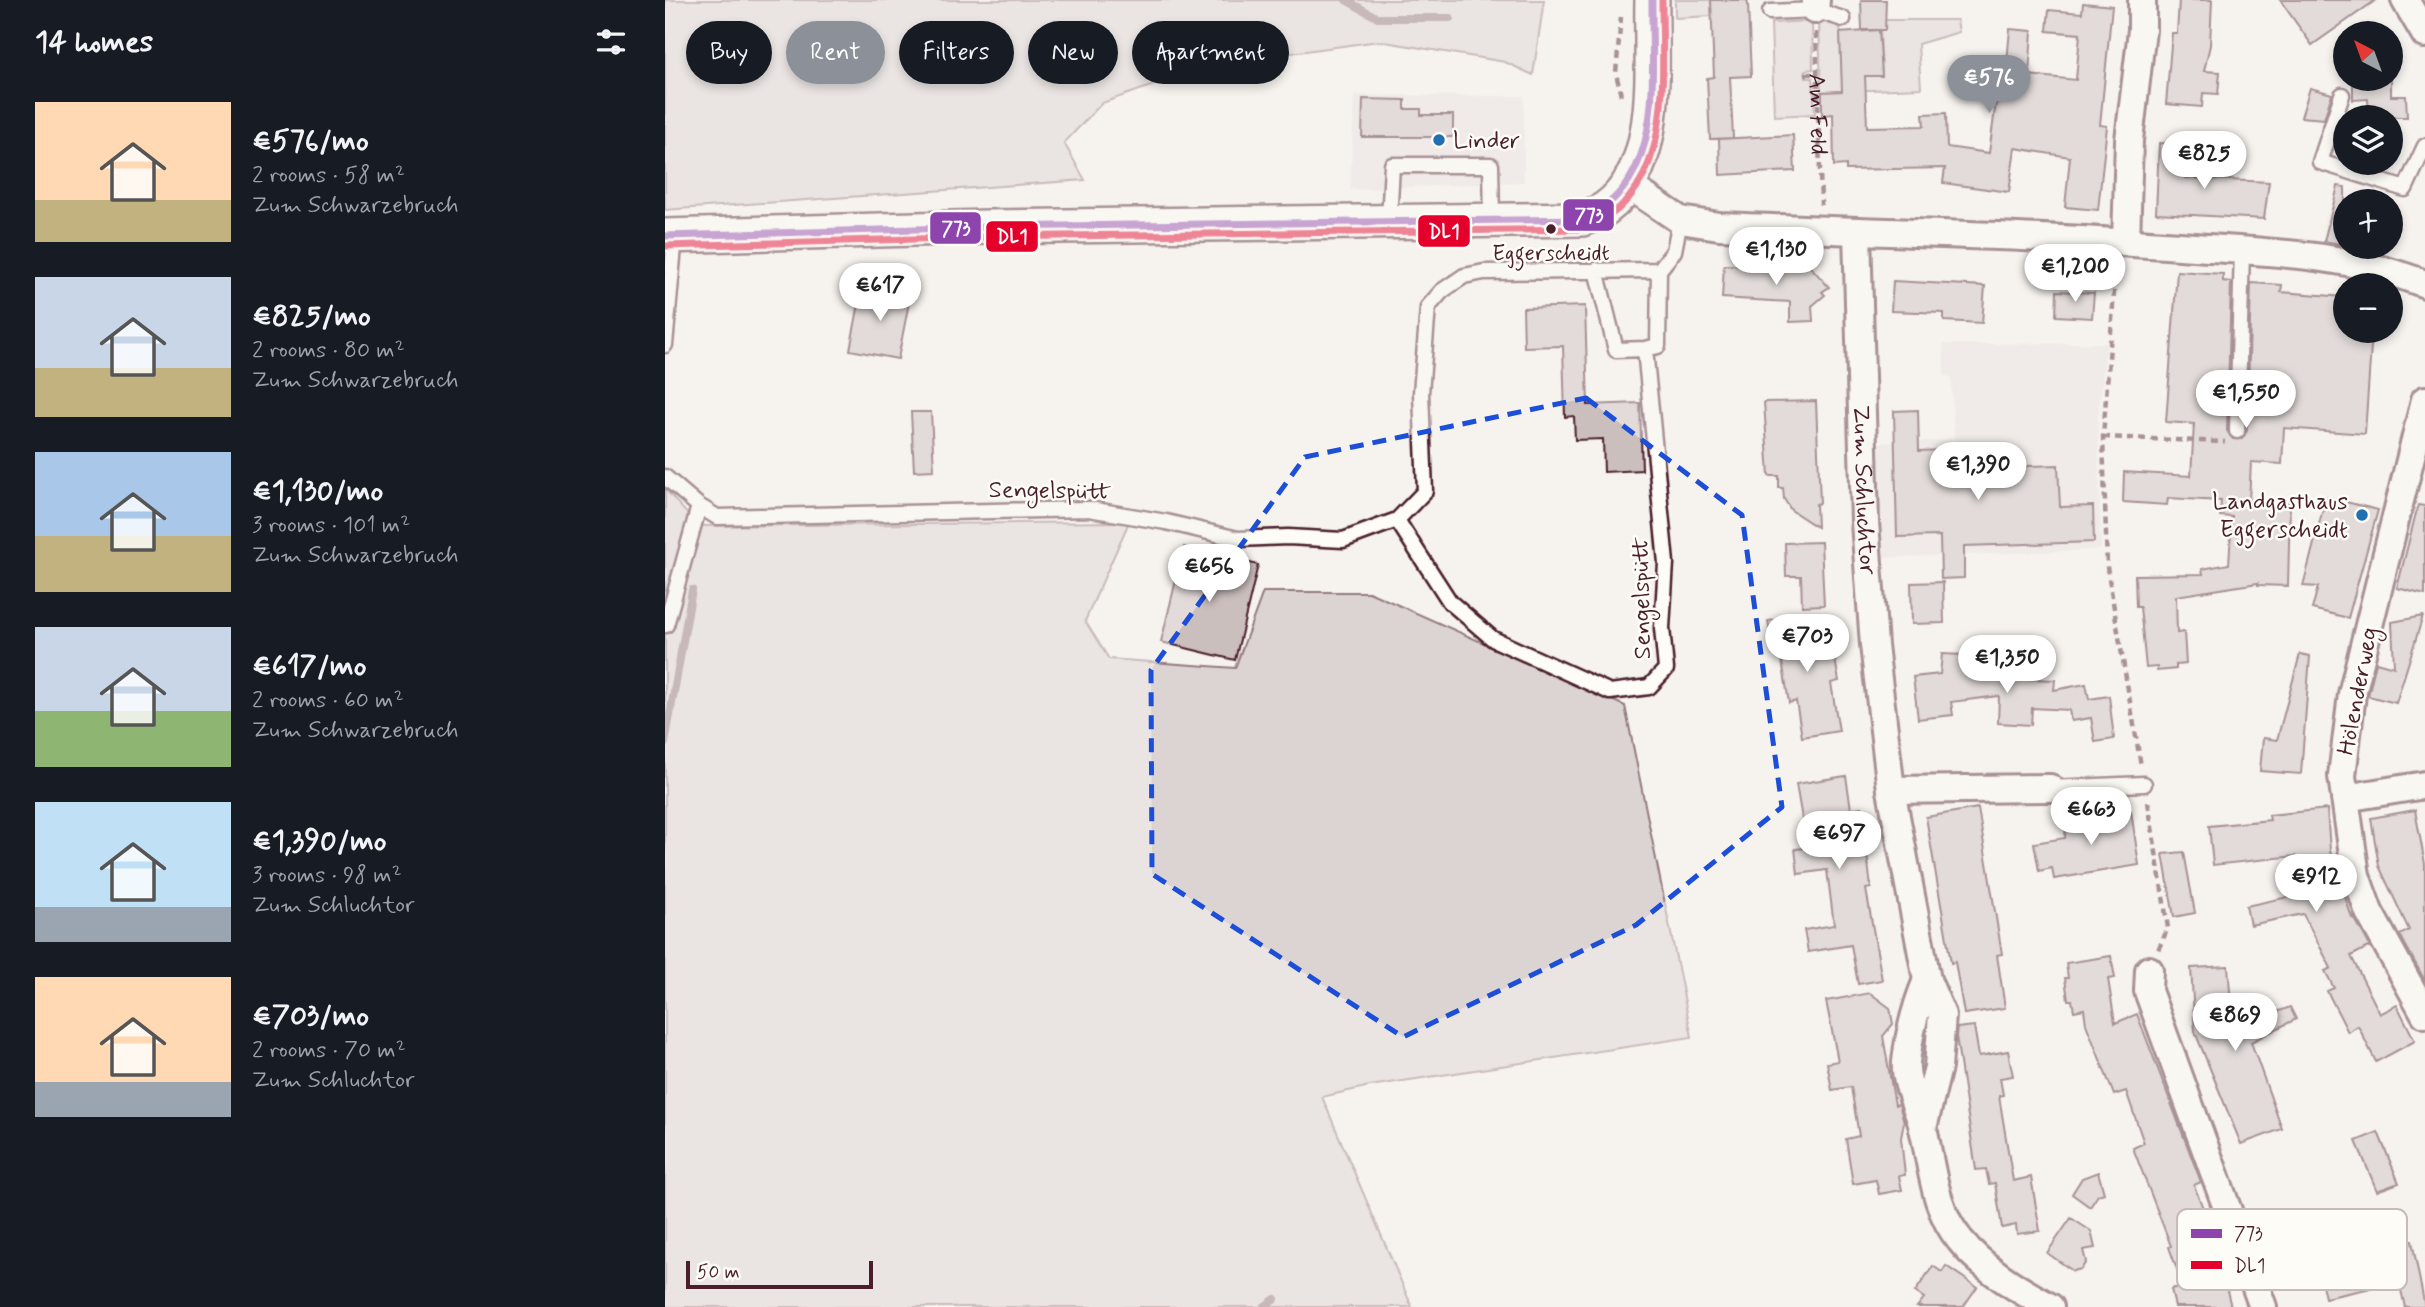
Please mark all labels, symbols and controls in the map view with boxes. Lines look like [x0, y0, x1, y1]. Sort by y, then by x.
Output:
chip: Buy [686, 21, 772, 84]
chip: Rent [786, 21, 885, 84]
chip: Filters [899, 21, 1014, 84]
chip: New [1028, 21, 1118, 84]
chip: Apartment [1132, 21, 1289, 84]
north arrow [2333, 21, 2403, 91]
map controls [2333, 21, 2403, 343]
text: 14 homes [35, 23, 153, 62]
icon: filters [592, 23, 630, 61]
pin: €576 [1948, 55, 2030, 115]
text: €576 [1963, 63, 2015, 93]
street label: Am Feld [1800, 73, 1834, 155]
button: layers [2333, 105, 2403, 175]
text: €576/mo [252, 122, 369, 161]
place label: Linder [1453, 126, 1520, 157]
icon: home [91, 130, 175, 214]
marker: Linder [1431, 132, 1447, 148]
pin: €825 [2163, 132, 2245, 191]
text: €825 [2177, 139, 2231, 169]
text: 2 rooms · 58 m² [252, 161, 405, 191]
button: + [2333, 189, 2403, 259]
text: Zum Schwarzebruch [252, 191, 458, 221]
line badge: 773 [1562, 198, 1615, 232]
text: 773 [1575, 204, 1604, 229]
line badge: 773 [929, 211, 982, 245]
line badge: DL1 [1417, 214, 1471, 248]
text: 773 [942, 217, 971, 242]
line badge: DL1 [985, 220, 1039, 253]
text: DL1 [1428, 220, 1460, 245]
marker: Eggerscheidt [1544, 222, 1558, 236]
text: DL1 [996, 225, 1028, 250]
pin: €1,130 [1719, 228, 1833, 287]
text: €1,130 [1745, 235, 1807, 265]
place label: Eggerscheidt [1492, 240, 1610, 271]
pin: €1,200 [2018, 244, 2132, 304]
text: €1,200 [2040, 252, 2110, 282]
pin: €617 [839, 264, 921, 323]
text: €617 [855, 271, 905, 301]
button: − [2333, 273, 2403, 343]
text: €825/mo [252, 297, 371, 336]
icon: home [91, 305, 175, 389]
text: 2 rooms · 80 m² [252, 336, 405, 366]
text: Zum Schwarzebruch [252, 366, 458, 396]
pin: €1,550 [2189, 370, 2303, 430]
text: €1,550 [2212, 378, 2280, 408]
street label: Zum Schluchtor [1845, 405, 1883, 576]
pin: €1,390 [1921, 442, 2035, 502]
text: €1,390 [1945, 450, 2011, 480]
text: €1,130/mo [252, 472, 383, 511]
street label: Sengelspütt [988, 475, 1112, 510]
icon: home [91, 480, 175, 564]
place label: Landgasthaus Eggerscheidt [2212, 487, 2348, 549]
marker: Landgasthaus Eggerscheidt [2354, 507, 2370, 523]
text: 3 rooms · 101 m² [252, 511, 410, 541]
street label: Sengelspütt [1626, 536, 1661, 660]
text: Zum Schwarzebruch [252, 541, 458, 571]
pin: €656 [1168, 544, 1250, 604]
text: €656 [1184, 552, 1234, 582]
pin: €703 [1766, 614, 1848, 674]
text: €703 [1781, 622, 1833, 652]
street label: Hölenderweg [2331, 625, 2388, 758]
pin: €1,350 [1950, 636, 2064, 695]
text: €1,350 [1974, 643, 2040, 673]
text: €617/mo [252, 647, 366, 686]
icon: home [91, 655, 175, 739]
text: 2 rooms · 60 m² [252, 686, 404, 716]
text: Zum Schwarzebruch [252, 716, 458, 746]
pin: €663 [2050, 788, 2132, 847]
text: €663 [2067, 795, 2116, 825]
pin: €697 [1798, 812, 1880, 871]
text: €697 [1812, 819, 1866, 849]
text: €1,390/mo [252, 822, 387, 861]
icon: home [91, 830, 175, 914]
pin: €912 [2275, 855, 2357, 914]
text: 3 rooms · 98 m² [252, 861, 402, 891]
text: €912 [2291, 862, 2341, 892]
text: Zum Schluchtor [252, 891, 415, 921]
pin: €869 [2194, 993, 2276, 1053]
text: €703/mo [252, 997, 369, 1036]
text: €869 [2209, 1001, 2261, 1031]
icon: home [91, 1005, 175, 1089]
text: 2 rooms · 70 m² [252, 1036, 406, 1066]
text: Zum Schluchtor [252, 1066, 415, 1096]
legend [2177, 1209, 2407, 1290]
text: 773 [2234, 1222, 2263, 1247]
text: DL1 [2234, 1254, 2265, 1279]
scale bar [686, 1258, 873, 1290]
text: 50 m [697, 1260, 740, 1285]

